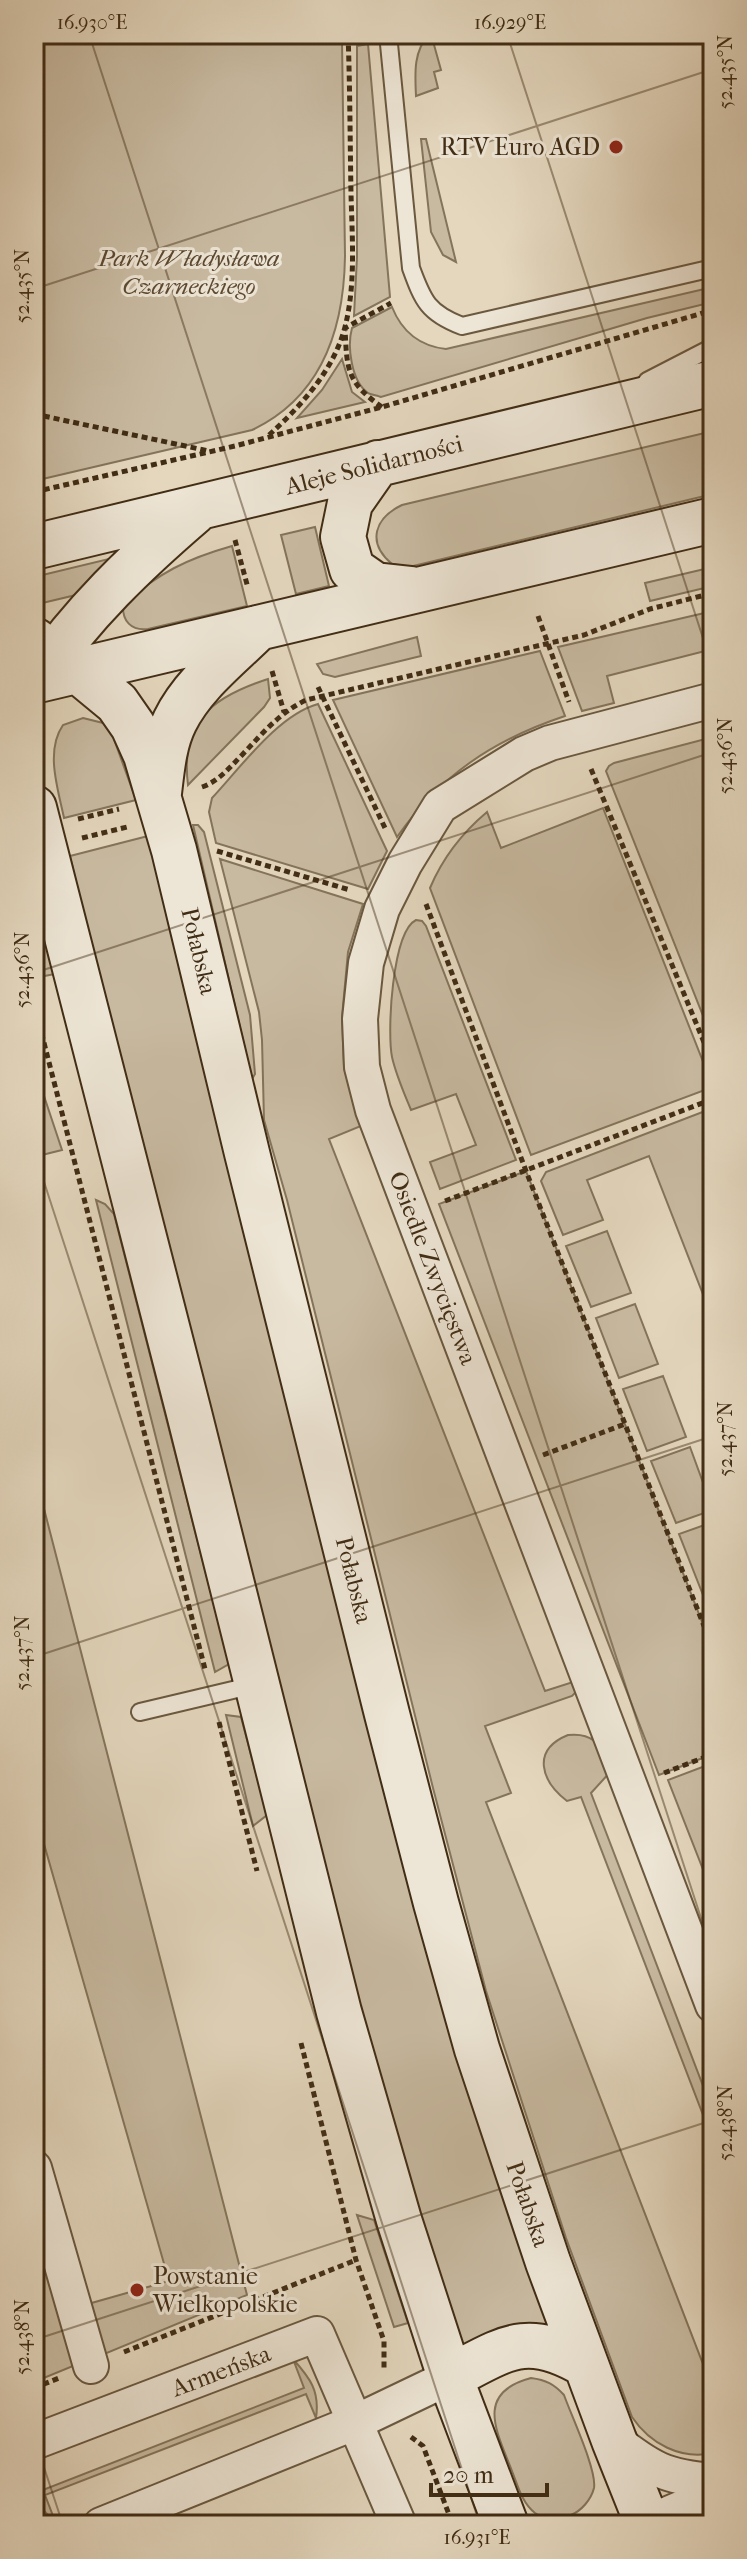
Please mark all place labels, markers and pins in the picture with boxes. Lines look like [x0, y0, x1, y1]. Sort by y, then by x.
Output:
place label: RTV Euro AGD [440, 133, 600, 161]
marker: RTV Euro AGD [607, 138, 625, 156]
place label: Powstanie Wielkopolskie [152, 2262, 298, 2318]
marker: Powstanie Wielkopolskie [128, 2281, 146, 2299]

